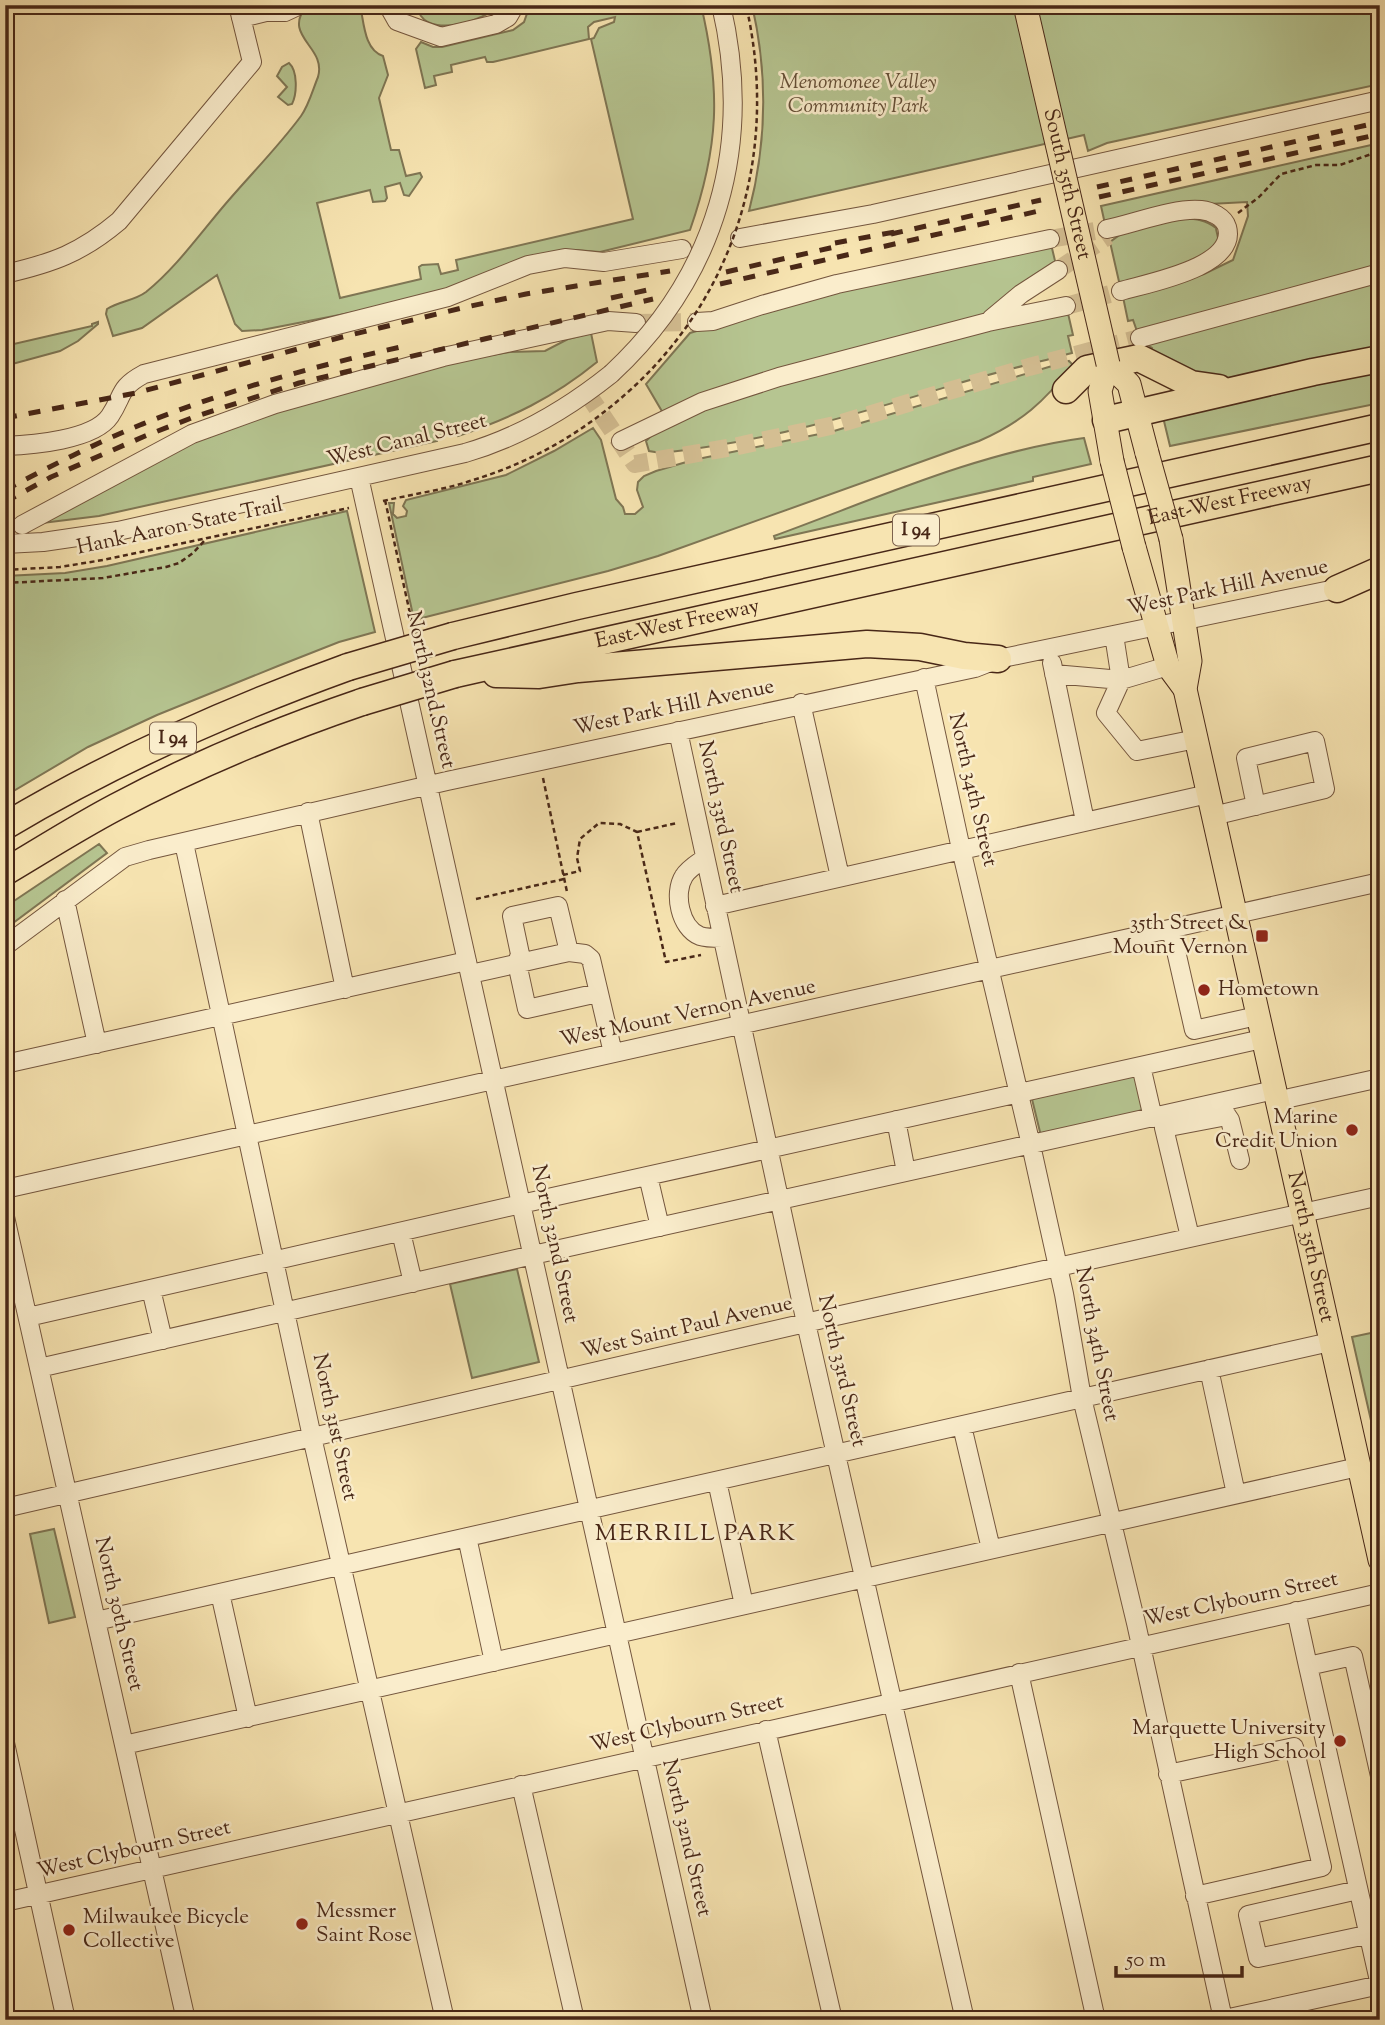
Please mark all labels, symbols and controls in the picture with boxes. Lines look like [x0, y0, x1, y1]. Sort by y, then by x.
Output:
park label: Menomonee Valley Community Park [780, 68, 936, 122]
street label: South 35th Street [1034, 106, 1098, 263]
street label: West Canal Street [324, 407, 490, 475]
street label: East-West Freeway [1145, 468, 1316, 534]
street label: Hank Aaron State Trail [74, 490, 286, 564]
road number: I 94 [893, 514, 939, 545]
street label: West Park Hill Avenue [1125, 552, 1331, 624]
street label: East-West Freeway [593, 591, 763, 657]
street label: North 32nd Street [397, 608, 463, 772]
street label: West Park Hill Avenue [571, 672, 777, 744]
street label: North 34th Street [940, 710, 1004, 870]
road number: I 94 [150, 722, 196, 754]
street label: North 33rd Street [689, 738, 751, 896]
place label: 35th Street & Mount Vernon [1113, 909, 1248, 963]
marker: 35th Street & Mount Vernon [1254, 928, 1270, 944]
street label: West Mount Vernon Avenue [557, 972, 819, 1056]
place label: Hometown [1218, 975, 1319, 1005]
marker: Hometown [1196, 982, 1212, 998]
place label: Marine Credit Union [1215, 1103, 1338, 1157]
marker: Marine Credit Union [1344, 1122, 1360, 1138]
street label: North 32nd Street [523, 1162, 585, 1326]
street label: North 35th Street [1279, 1169, 1341, 1326]
street label: North 34th Street [1066, 1264, 1126, 1424]
street label: West Saint Paul Avenue [578, 1289, 796, 1367]
street label: North 33rd Street [809, 1292, 873, 1450]
street label: North 31st Street [304, 1351, 364, 1503]
district label: MERRILL PARK [595, 1517, 797, 1551]
street label: North 30th Street [86, 1534, 150, 1694]
street label: West Clybourn Street [1141, 1565, 1341, 1635]
street label: West Clybourn Street [587, 1687, 787, 1761]
place label: Marquette University High School [1132, 1714, 1327, 1768]
marker: Marquette University High School [1332, 1733, 1348, 1749]
street label: North 32nd Street [653, 1756, 719, 1920]
street label: West Clybourn Street [34, 1813, 234, 1887]
place label: Messmer Saint Rose [316, 1897, 412, 1951]
place label: Milwaukee Bicycle Collective [83, 1903, 249, 1957]
marker: Messmer Saint Rose [294, 1916, 310, 1932]
marker: Milwaukee Bicycle Collective [61, 1922, 77, 1938]
scale bar [1116, 1934, 1242, 1978]
text: 50 m [1125, 1946, 1166, 1976]

